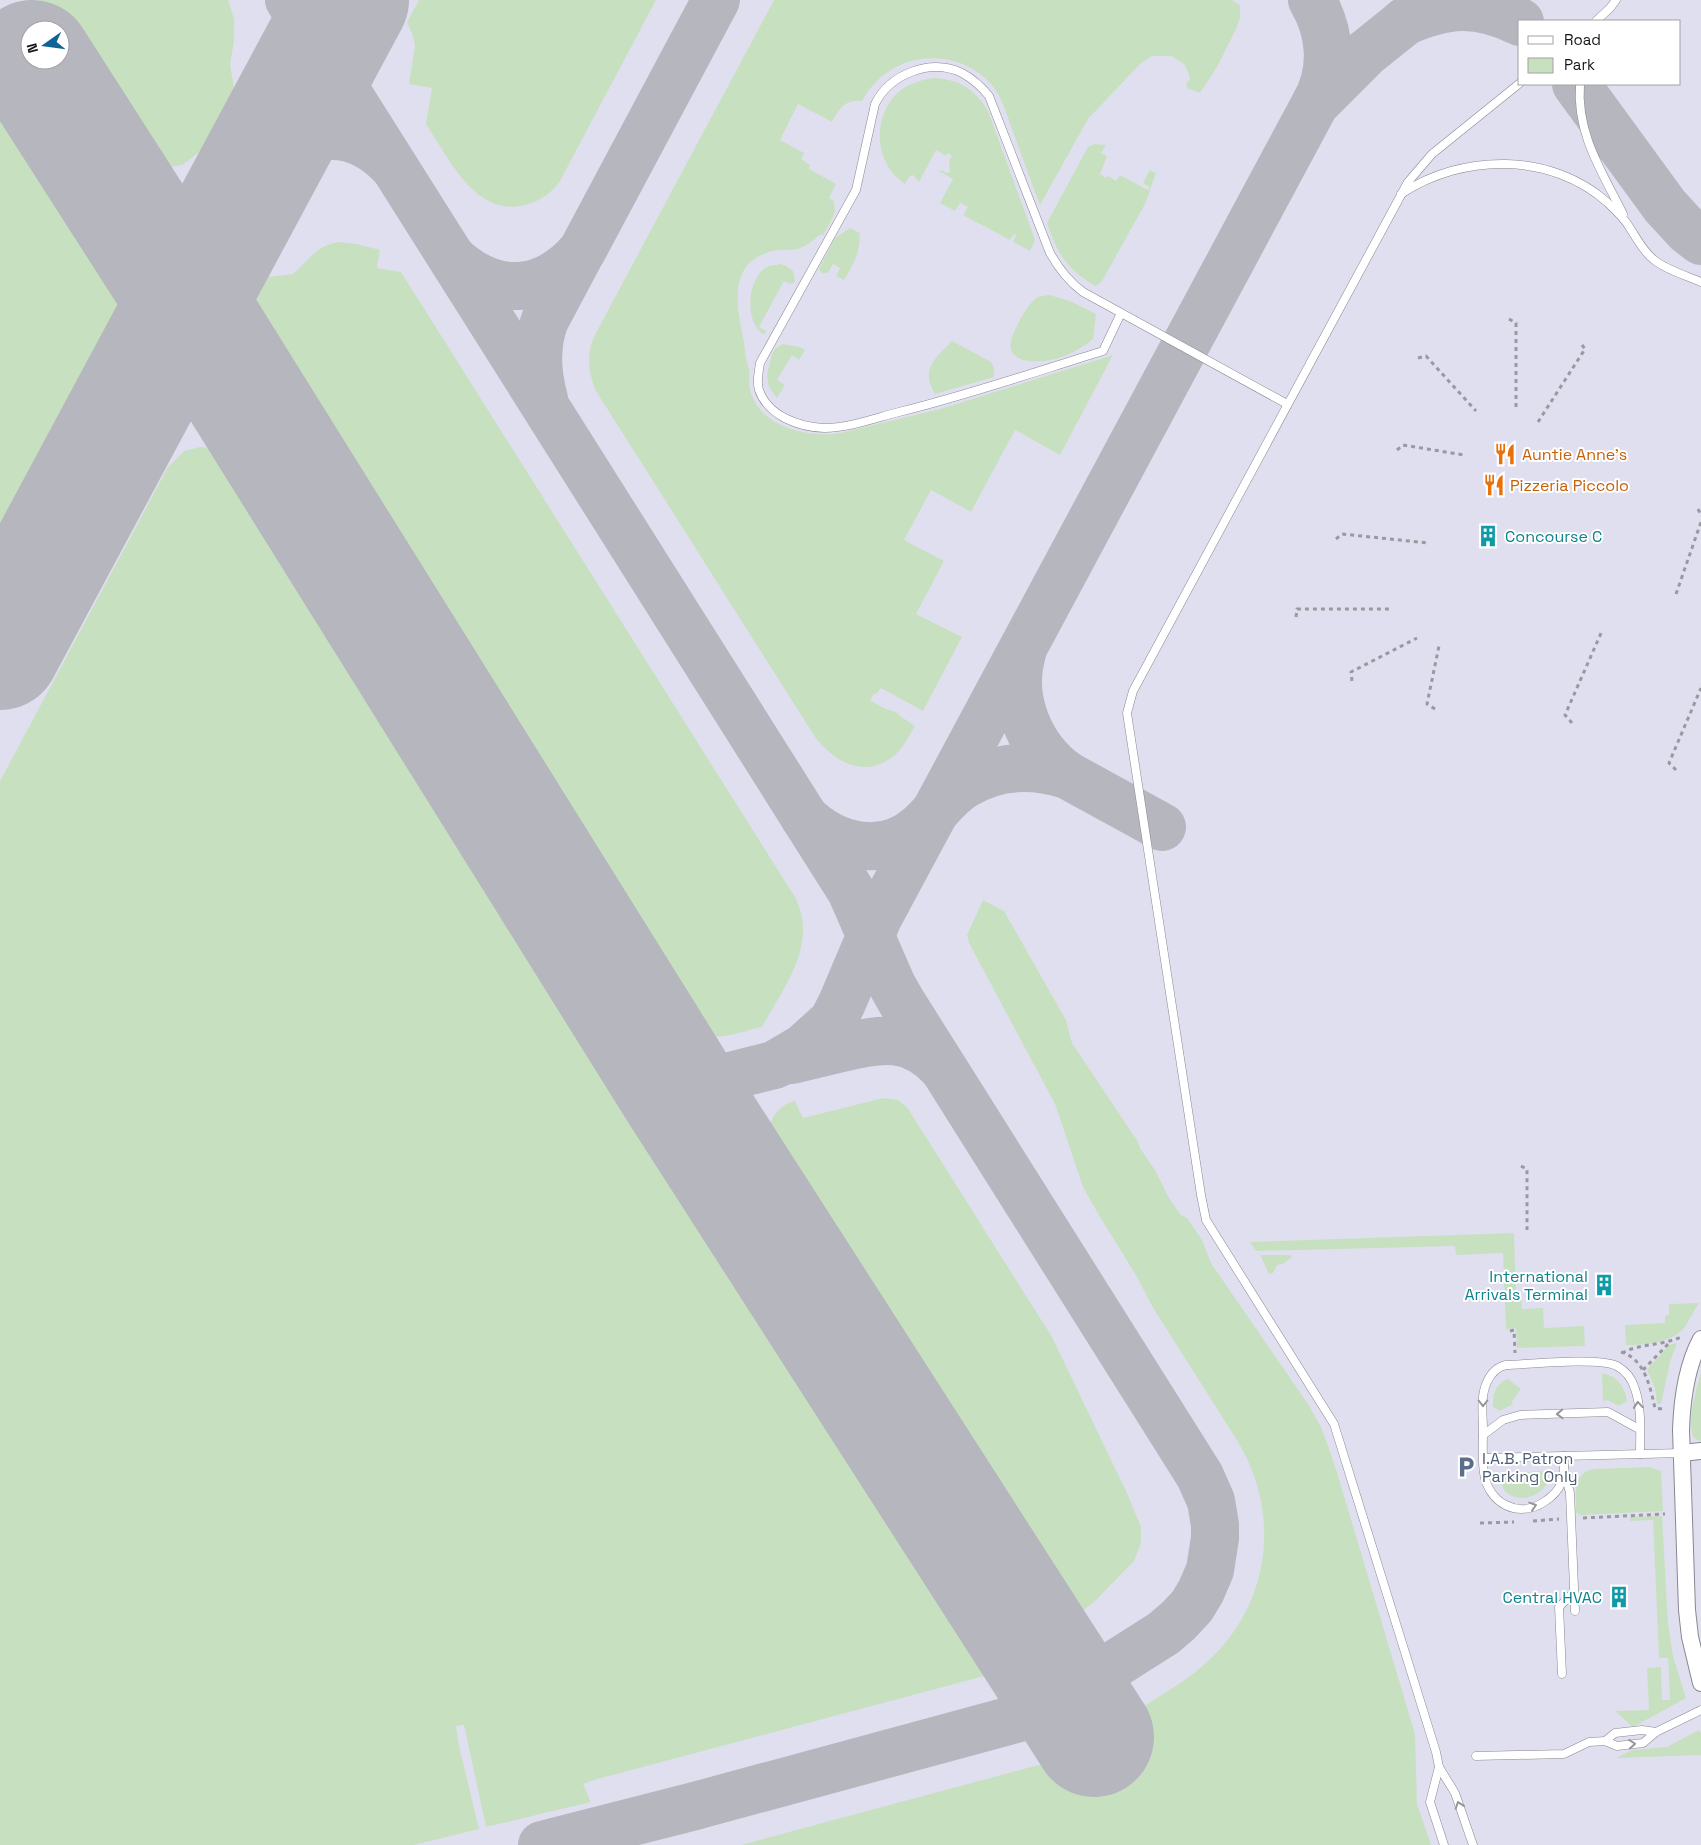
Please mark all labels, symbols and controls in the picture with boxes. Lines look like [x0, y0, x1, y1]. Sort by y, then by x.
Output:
north arrow [20, 20, 70, 70]
legend [1518, 20, 1681, 85]
text: Road [1564, 30, 1601, 49]
text: N [23, 41, 42, 55]
text: Park [1564, 55, 1595, 74]
restaurant icon: Auntie Anne's [1492, 441, 1518, 467]
place label: Auntie Anne's [1522, 444, 1627, 465]
restaurant icon: Pizzeria Piccolo [1481, 472, 1507, 498]
place label: Pizzeria Piccolo [1510, 475, 1629, 496]
building icon: Concourse C [1475, 523, 1501, 549]
place label: Concourse C [1505, 526, 1602, 547]
place label: International Arrivals Terminal [1464, 1266, 1588, 1305]
building icon: International Arrivals Terminal [1591, 1272, 1617, 1298]
one-way arrow [1478, 1399, 1488, 1407]
one-way arrow [1633, 1401, 1644, 1409]
one-way arrow [1555, 1408, 1563, 1419]
place label: I.A.B. Patron Parking Only [1482, 1448, 1578, 1487]
parking icon: I.A.B. Patron Parking Only [1453, 1454, 1479, 1480]
one-way arrow [1528, 1502, 1537, 1512]
building icon: Central HVAC [1606, 1584, 1632, 1610]
place label: Central HVAC [1503, 1587, 1602, 1608]
one-way arrow [1628, 1739, 1636, 1750]
one-way arrow [1455, 1801, 1465, 1809]

